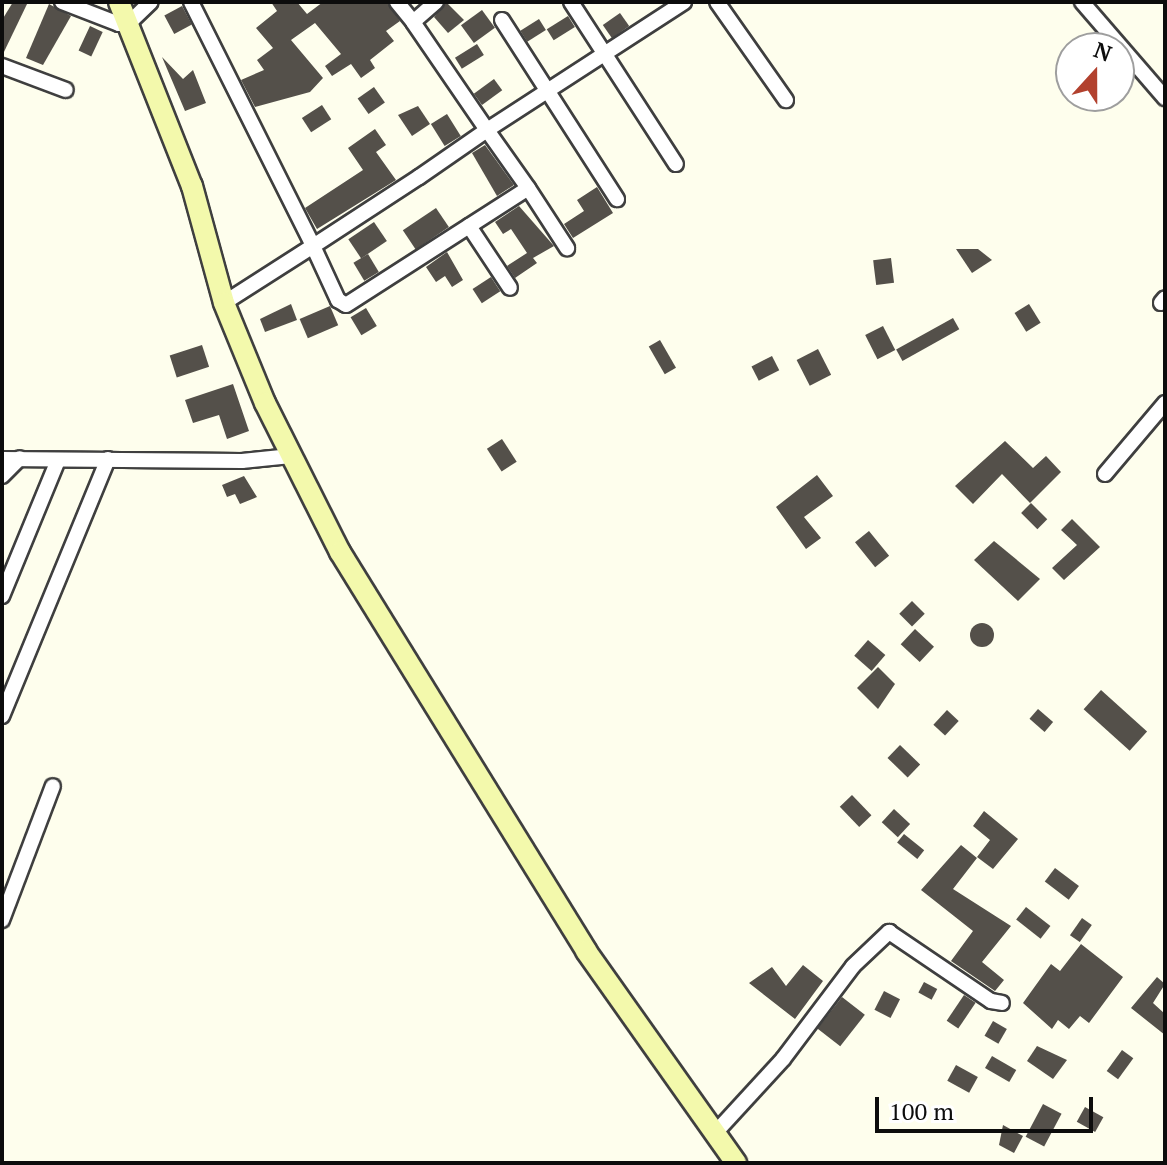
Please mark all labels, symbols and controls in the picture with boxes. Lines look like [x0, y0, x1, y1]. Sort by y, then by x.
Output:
north arrow [1055, 32, 1135, 112]
text: N [1090, 34, 1116, 68]
scale bar [879, 1081, 1097, 1131]
text: 100 m [889, 1095, 954, 1127]

